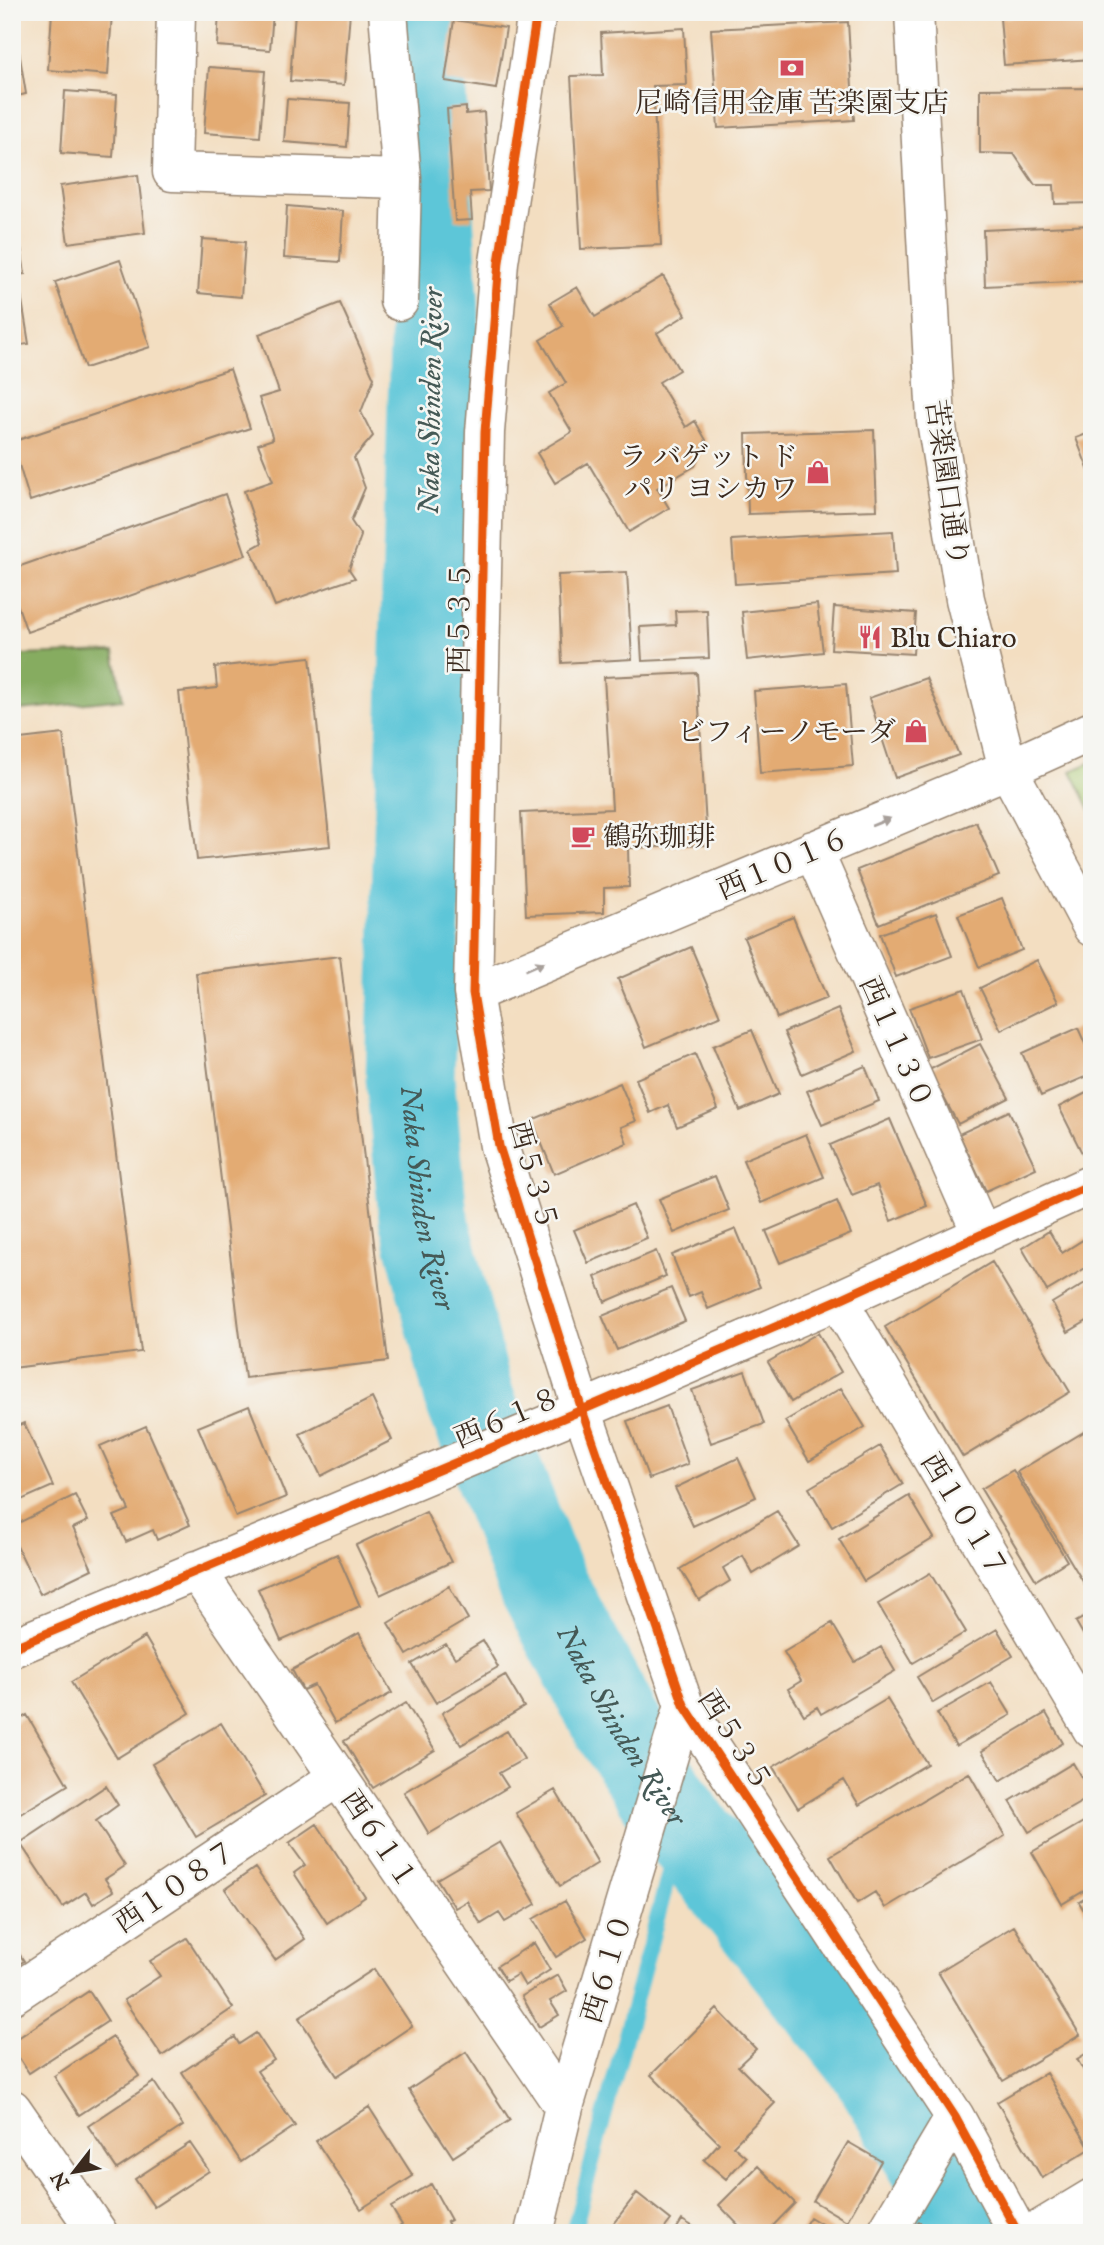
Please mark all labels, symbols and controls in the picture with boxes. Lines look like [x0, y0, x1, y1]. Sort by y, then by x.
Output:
bank icon: 尼崎信用金庫 苦楽園支店 [778, 54, 806, 82]
place label: 尼崎信用金庫 苦楽園支店 [635, 87, 949, 122]
water label: Naka Shinden River [411, 285, 453, 515]
street label: 苦楽園口通り [917, 398, 975, 569]
place label: ラ バゲット ド パリ ヨシカワ [619, 441, 798, 508]
shop icon: ラ バゲット ド パリ ヨシカワ [804, 458, 832, 486]
street label: 西５３５ [443, 562, 480, 674]
place label: Blu Chiaro [890, 622, 1017, 657]
restaurant icon: Blu Chiaro [856, 623, 884, 651]
place label: ビフィーノモーダ [677, 716, 896, 751]
shop icon: ビフィーノモーダ [902, 717, 930, 745]
one-way arrow [871, 816, 891, 828]
place label: 鶴弥珈琲 [603, 821, 715, 856]
cafe icon: 鶴弥珈琲 [569, 822, 597, 850]
street label: 西１０１６ [713, 822, 855, 909]
one-way arrow [525, 961, 546, 972]
street label: 西１１３０ [850, 972, 939, 1114]
water label: Naka Shinden River [390, 1084, 464, 1316]
street label: 西５３５ [499, 1117, 564, 1234]
street label: 西６１８ [450, 1381, 566, 1457]
street label: 西１０１７ [912, 1447, 1014, 1585]
water label: Naka Shinden River [546, 1619, 695, 1835]
street label: 西５３５ [689, 1685, 778, 1798]
street label: 西６１１ [332, 1784, 424, 1897]
street label: 西１０８７ [109, 1834, 244, 1942]
street label: 西６１０ [575, 1910, 642, 2027]
north arrow [38, 2136, 108, 2206]
text: N [46, 2166, 76, 2194]

